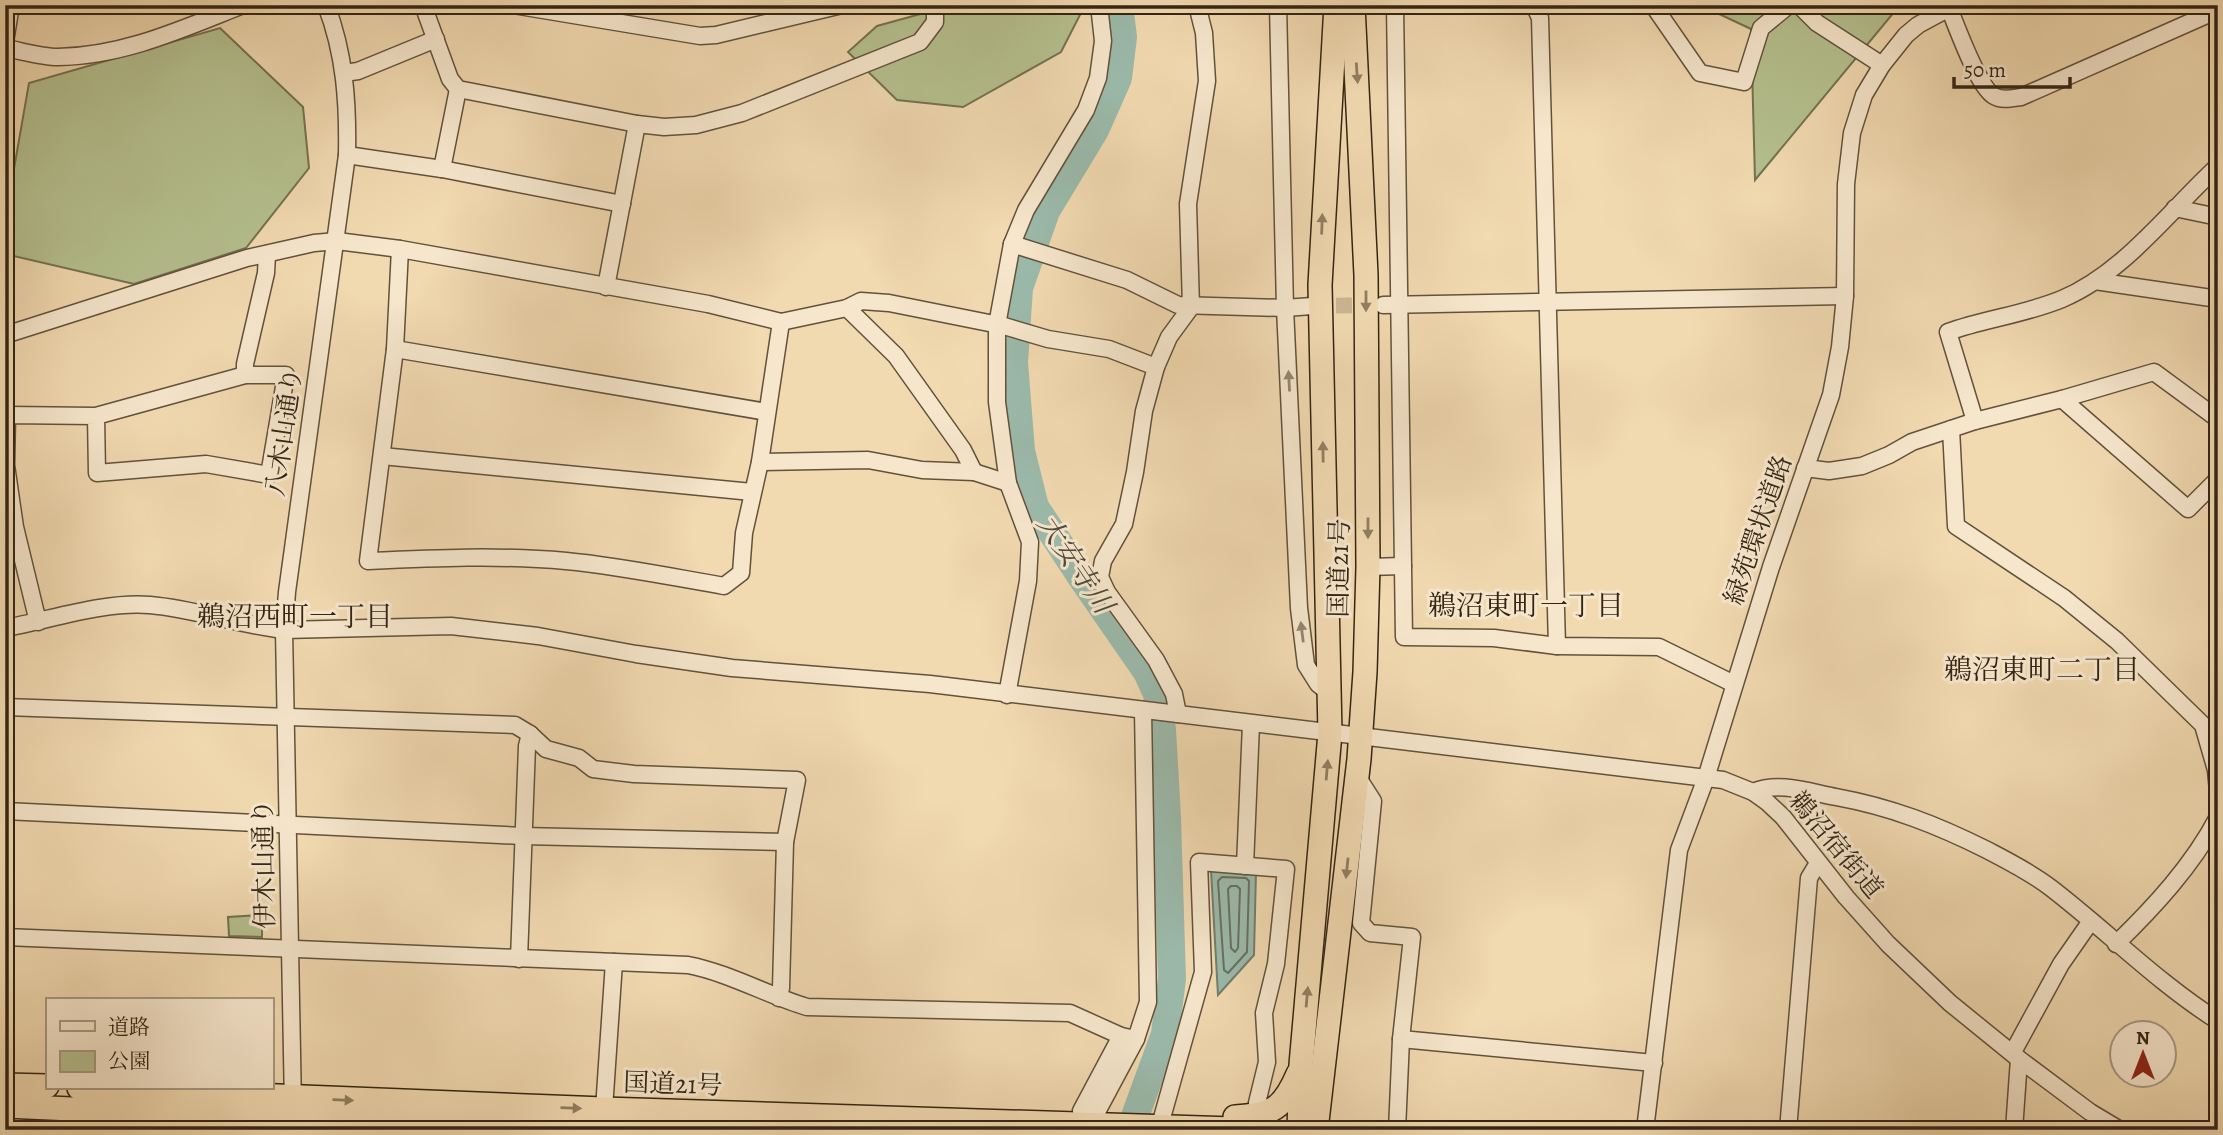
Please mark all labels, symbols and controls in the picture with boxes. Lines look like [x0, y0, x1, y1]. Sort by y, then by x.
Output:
scale bar [1954, 46, 2069, 90]
text: 50 m [1964, 56, 2006, 84]
one-way arrow [1352, 63, 1363, 85]
one-way arrow [1316, 213, 1328, 235]
one-way arrow [1360, 290, 1372, 312]
street label: 八木山通り [258, 365, 310, 499]
one-way arrow [1283, 370, 1294, 392]
one-way arrow [1318, 441, 1329, 463]
street label: 緑苑環状道路 [1716, 451, 1800, 609]
water label: 大安寺川 [1028, 507, 1124, 624]
one-way arrow [1362, 517, 1374, 539]
street label: 国道21号 [1321, 518, 1357, 618]
district label: 鵜沼東町一丁目 [1428, 587, 1624, 625]
district label: 鵜沼西町一丁目 [197, 598, 393, 636]
one-way arrow [1296, 621, 1307, 643]
district label: 鵜沼東町二丁目 [1944, 651, 2140, 689]
one-way arrow [1322, 759, 1333, 781]
street label: 鵜沼宿街道 [1781, 784, 1891, 906]
street label: 伊木山通り [245, 799, 283, 929]
one-way arrow [1341, 857, 1352, 879]
one-way arrow [1302, 985, 1313, 1007]
legend [46, 998, 273, 1090]
text: 道路 [108, 1013, 150, 1041]
north arrow [2108, 1020, 2178, 1090]
text: N [2136, 1025, 2150, 1051]
text: 公園 [108, 1047, 150, 1075]
street label: 国道21号 [623, 1065, 723, 1103]
one-way arrow [332, 1094, 354, 1105]
one-way arrow [560, 1103, 582, 1114]

